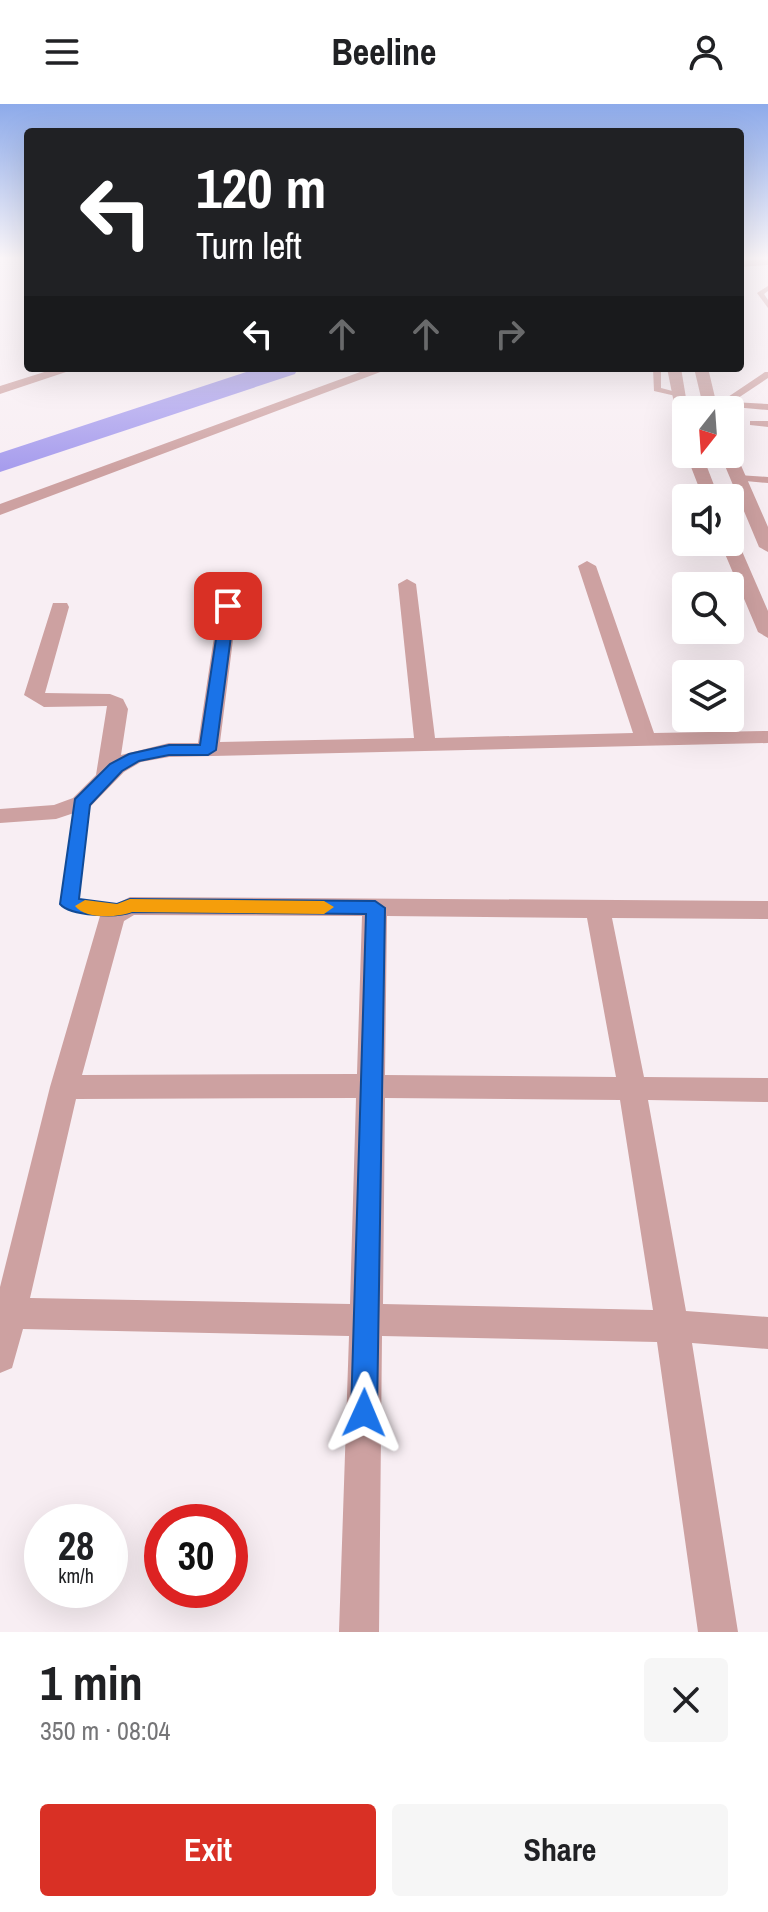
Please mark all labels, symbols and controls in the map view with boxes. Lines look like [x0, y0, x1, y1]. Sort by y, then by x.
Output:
text: Beeline [331, 28, 437, 76]
icon: menu [40, 30, 84, 74]
icon: person [684, 30, 728, 74]
text: 120 m [196, 150, 326, 225]
icon: left [64, 160, 168, 264]
text: Turn left [196, 222, 302, 270]
icon: left [236, 312, 280, 356]
icon: ahead [320, 312, 364, 356]
icon: ahead [404, 312, 448, 356]
icon: right [488, 312, 532, 356]
north arrow [672, 396, 744, 468]
map controls [672, 396, 744, 732]
button: sound [672, 484, 744, 556]
pin [194, 572, 262, 640]
button: search [672, 572, 744, 644]
icon: arrive [206, 584, 250, 628]
button: layers [672, 660, 744, 732]
position arrow [322, 1371, 406, 1455]
speed limit sign: 30 [144, 1504, 248, 1608]
text: 28 [58, 1519, 94, 1572]
text: km/h [58, 1562, 94, 1589]
text: 1 min [40, 1650, 143, 1715]
button: close [644, 1658, 728, 1742]
text: 350 m · 08:04 [40, 1713, 170, 1748]
button: Exit [40, 1804, 376, 1896]
button: Share [392, 1804, 728, 1896]

